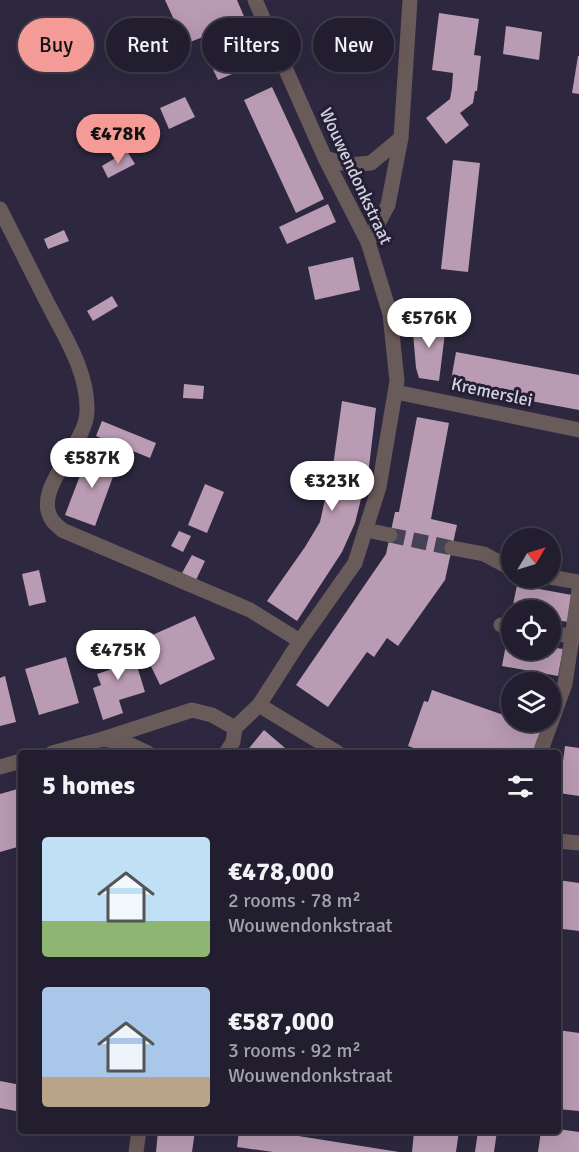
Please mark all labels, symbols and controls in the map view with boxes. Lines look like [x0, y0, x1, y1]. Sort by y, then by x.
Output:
chip: Buy [18, 18, 94, 72]
chip: Rent [106, 18, 190, 72]
chip: Filters [202, 18, 301, 72]
chip: New [313, 18, 394, 72]
street label: Wouwendonkstraat [315, 104, 397, 248]
pin: €478K [76, 114, 160, 165]
text: €478K [90, 121, 146, 146]
pin: €576K [387, 298, 471, 349]
text: €576K [401, 305, 457, 330]
street label: Kremerslei [449, 373, 535, 411]
pin: €587K [50, 438, 134, 489]
text: €587K [64, 445, 120, 470]
pin: €323K [290, 461, 374, 512]
text: €323K [304, 468, 360, 493]
north arrow [501, 528, 561, 588]
map controls [501, 528, 561, 732]
button: locate [501, 600, 561, 660]
pin: €475K [76, 630, 160, 681]
text: €475K [90, 637, 146, 662]
button: layers [501, 672, 561, 732]
text: 5 homes [42, 770, 135, 802]
icon: filters [504, 770, 537, 803]
text: €478,000 [228, 856, 334, 888]
icon: home [90, 861, 162, 933]
text: 2 rooms · 78 m² [228, 888, 361, 913]
text: Wouwendonkstraat [228, 913, 393, 938]
text: €587,000 [228, 1006, 334, 1038]
icon: home [90, 1011, 162, 1083]
text: 3 rooms · 92 m² [228, 1038, 361, 1063]
text: Wouwendonkstraat [228, 1063, 393, 1088]

